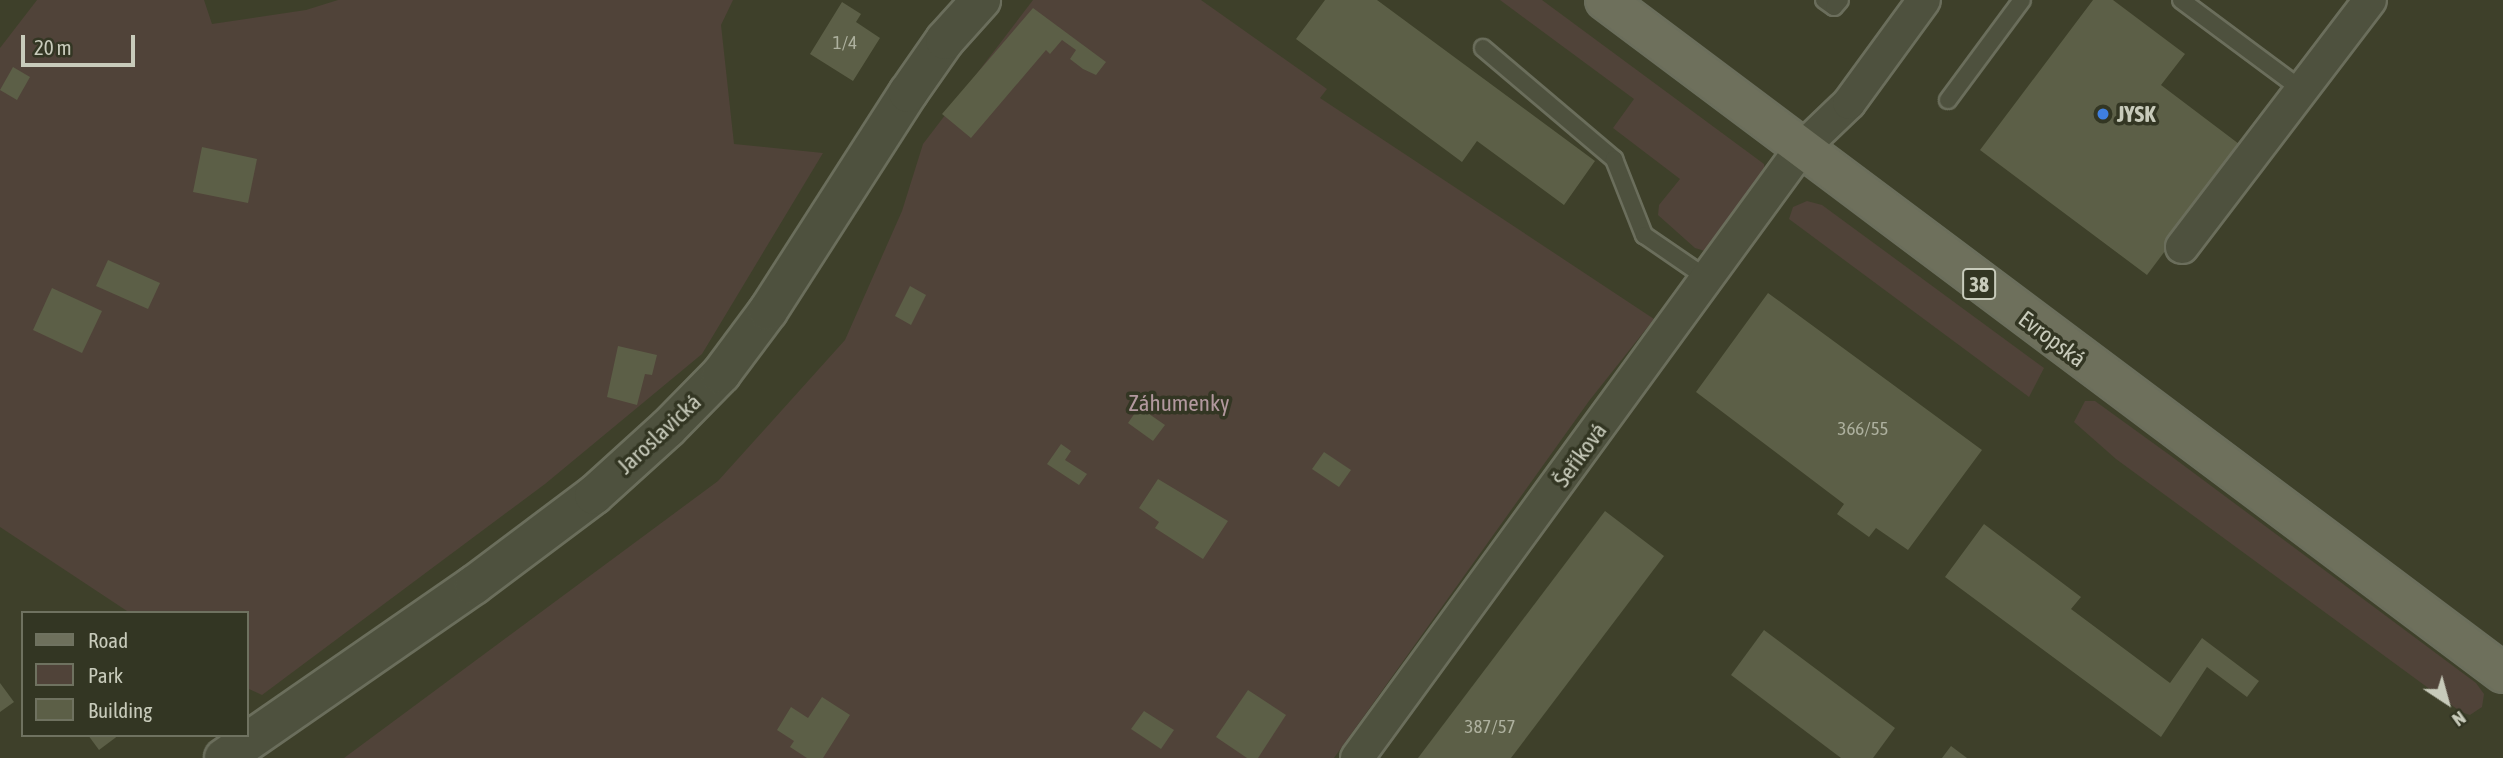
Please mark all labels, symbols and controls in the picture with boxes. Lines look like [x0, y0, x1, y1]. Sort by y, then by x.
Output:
scale bar [24, 21, 138, 65]
house number: 1/4 [833, 32, 857, 54]
text: 20 m [34, 35, 72, 59]
place label: JYSK [2117, 100, 2156, 128]
marker: JYSK [2095, 106, 2111, 122]
road number: 38 [1962, 266, 1996, 302]
street label: Evropská [2013, 305, 2091, 373]
street label: Jaroslavická [611, 388, 707, 480]
park label: Záhumenky [1128, 389, 1230, 417]
street label: Šeříková [1548, 418, 1612, 492]
house number: 366/55 [1837, 418, 1889, 440]
legend [21, 611, 248, 737]
text: Road [88, 628, 128, 652]
text: Park [88, 663, 123, 687]
north arrow [2412, 667, 2482, 737]
text: Building [88, 698, 152, 722]
text: N [2448, 707, 2470, 731]
house number: 387/57 [1464, 716, 1516, 738]

